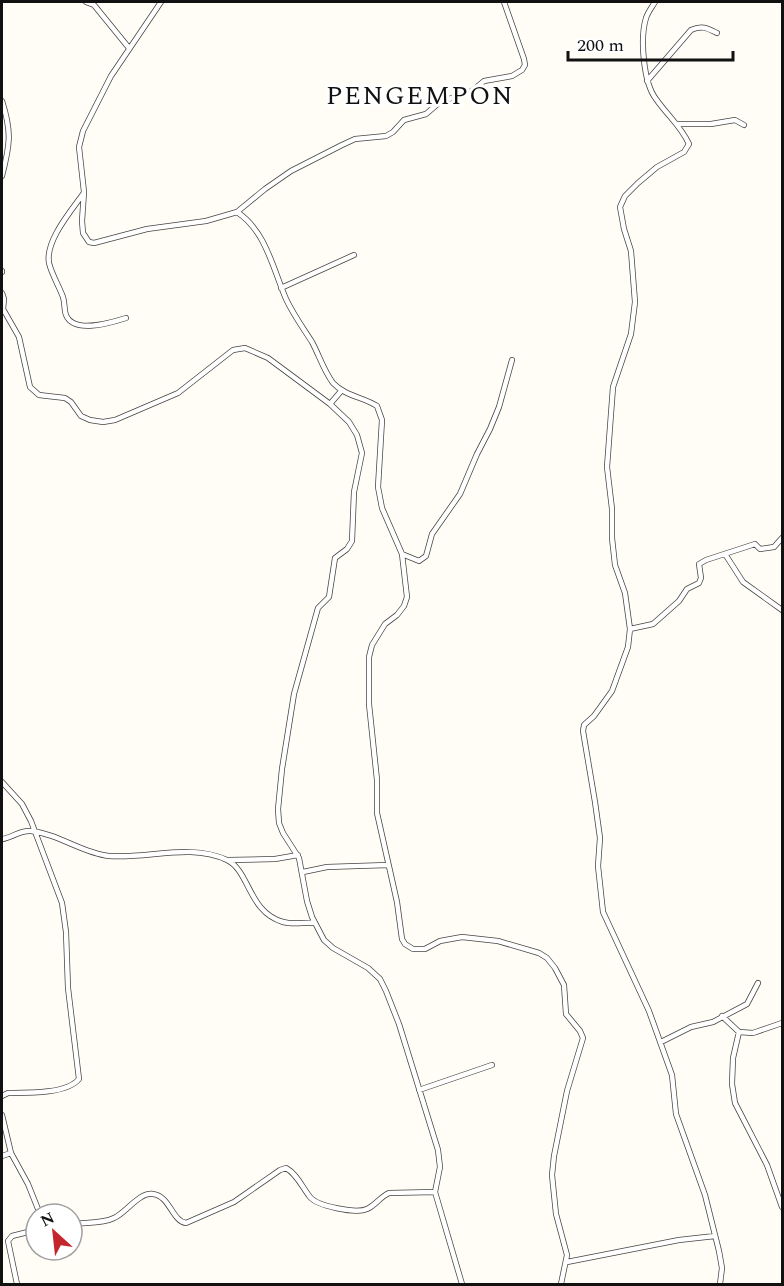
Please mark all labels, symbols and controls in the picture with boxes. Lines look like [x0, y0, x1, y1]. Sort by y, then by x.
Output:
scale bar [568, 24, 733, 62]
text: 200 m [577, 32, 624, 59]
district label: PENGEMPON [326, 76, 514, 116]
north arrow [24, 1202, 84, 1262]
text: N [36, 1206, 59, 1233]

